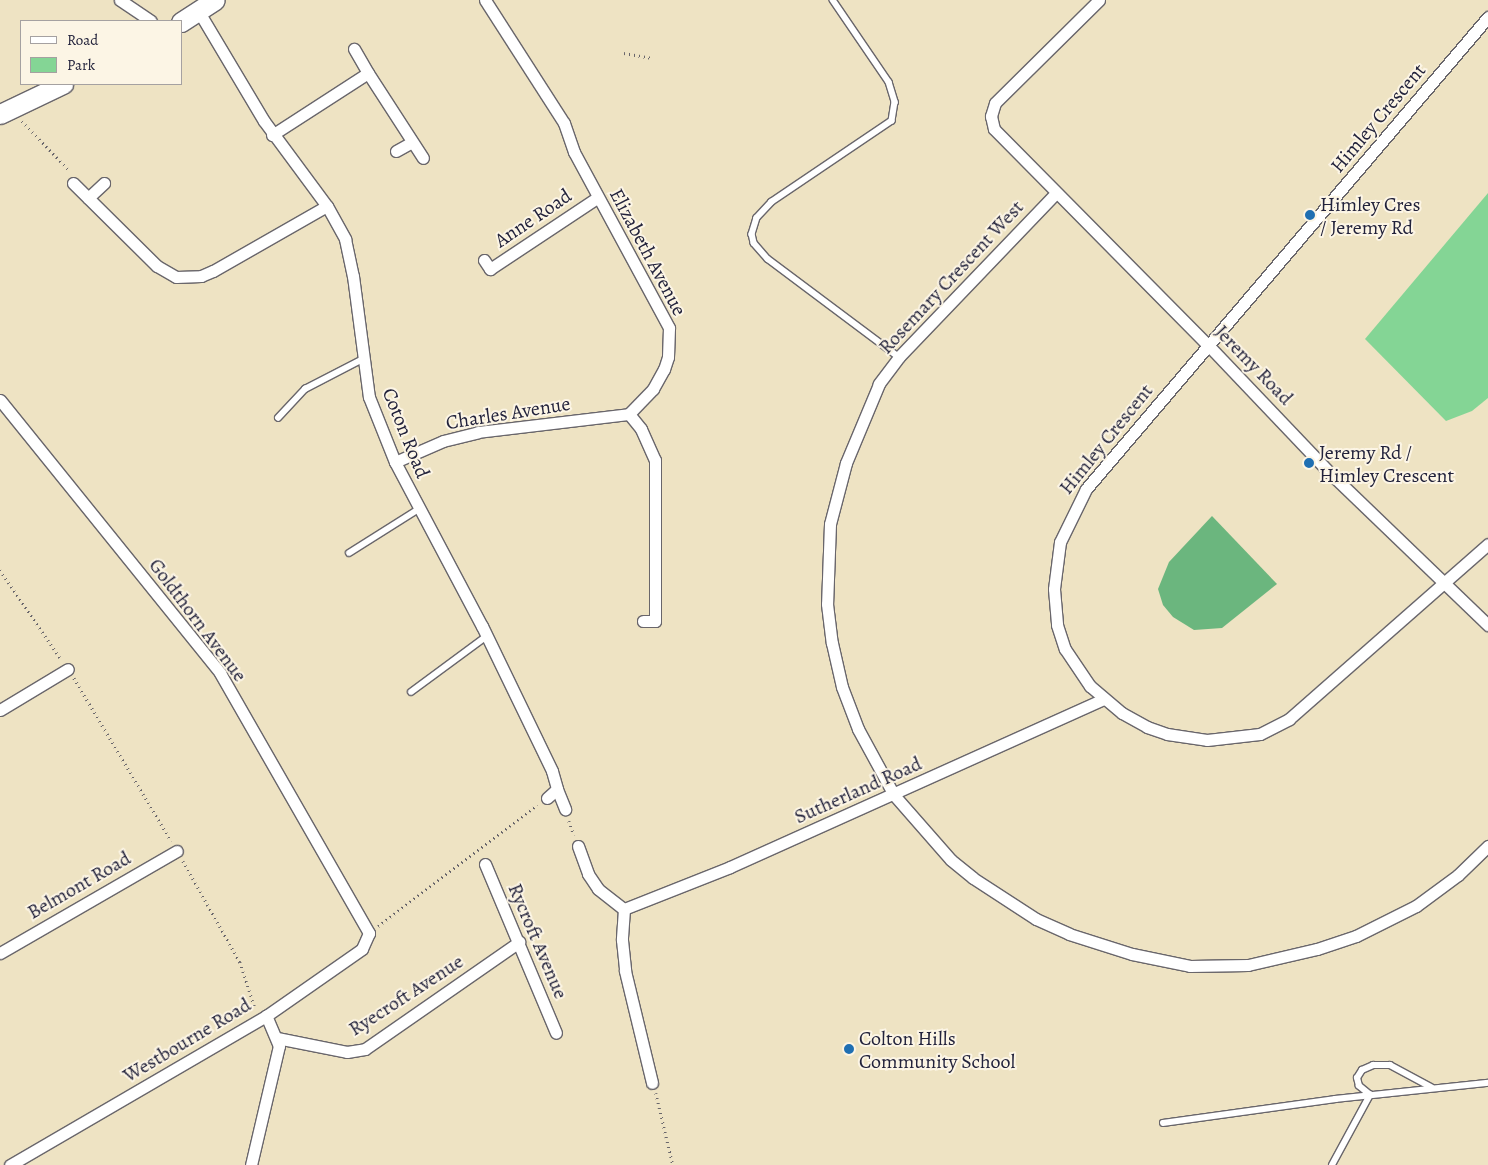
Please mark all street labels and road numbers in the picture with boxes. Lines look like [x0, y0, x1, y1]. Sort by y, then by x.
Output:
street label: Himley Crescent [1325, 59, 1431, 177]
street label: Anne Road [490, 184, 576, 252]
street label: Elizabeth Avenue [604, 184, 692, 320]
street label: Rosemary Crescent West [874, 195, 1028, 359]
street label: Jeremy Road [1210, 320, 1298, 410]
street label: Himley Crescent [1054, 379, 1158, 499]
street label: Coton Road [377, 384, 435, 482]
street label: Charles Avenue [444, 391, 572, 435]
street label: Goldthorn Avenue [144, 554, 252, 686]
street label: Sutherland Road [791, 751, 925, 829]
street label: Belmont Road [23, 846, 135, 924]
street label: Rycroft Avenue [503, 880, 573, 1002]
street label: Ryecroft Avenue [344, 949, 468, 1041]
street label: Westbourne Road [119, 992, 255, 1088]

